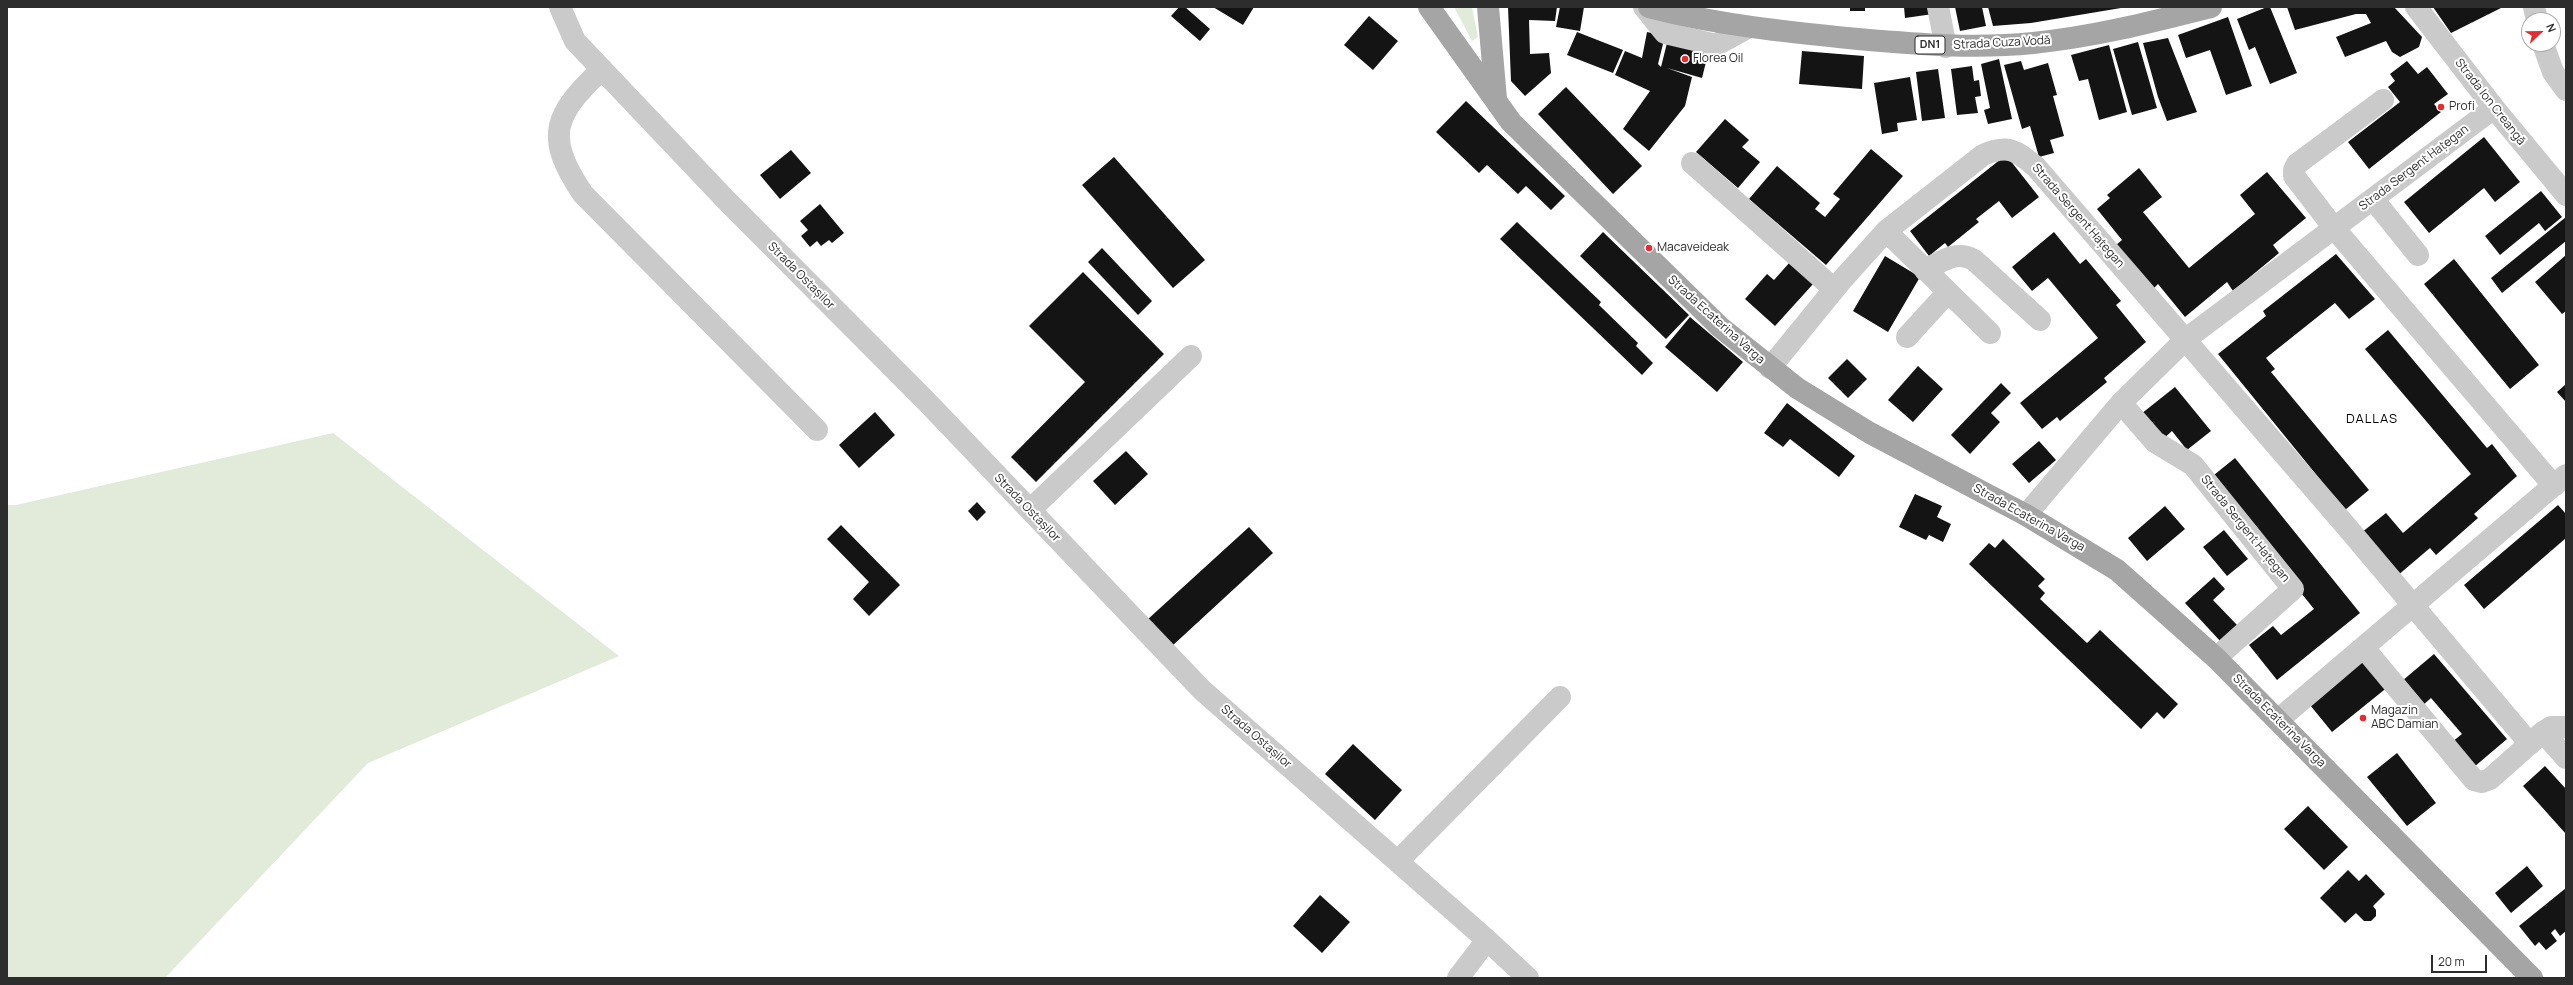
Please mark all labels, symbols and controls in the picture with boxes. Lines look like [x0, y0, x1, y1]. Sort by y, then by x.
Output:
north arrow [2521, 12, 2561, 52]
text: N [2543, 21, 2560, 34]
street label: Strada Cuza Vodă [1953, 33, 2051, 53]
road number: DN1 [1915, 36, 1945, 54]
place label: Florea Oil [1693, 52, 1743, 66]
marker: Florea Oil [1680, 54, 1690, 64]
street label: Strada Ion Creangă [2452, 56, 2528, 148]
place label: Profi [2449, 100, 2475, 114]
marker: Profi [2436, 102, 2446, 112]
street label: Strada Sergent Hațegan [2356, 122, 2472, 214]
street label: Strada Sergent Hațegan [2029, 161, 2127, 271]
street label: Strada Ostașilor [764, 239, 838, 313]
place label: Macaveideak [1657, 241, 1729, 255]
marker: Macaveideak [1644, 243, 1654, 253]
street label: Strada Ecaterina Varga [1665, 273, 1767, 367]
district label: DALLAS [2346, 411, 2398, 427]
street label: Strada Ostașilor [991, 471, 1063, 545]
street label: Strada Sergent Hațegan [2197, 473, 2293, 585]
street label: Strada Ecaterina Varga [1971, 481, 2087, 555]
street label: Strada Ecaterina Varga [2230, 672, 2328, 770]
street label: Strada Ostașilor [1218, 702, 1294, 772]
place label: Magazin ABC Damian [2371, 704, 2438, 732]
marker: Magazin ABC Damian [2358, 713, 2368, 723]
scale bar [2433, 947, 2489, 973]
text: 20 m [2438, 953, 2465, 970]

